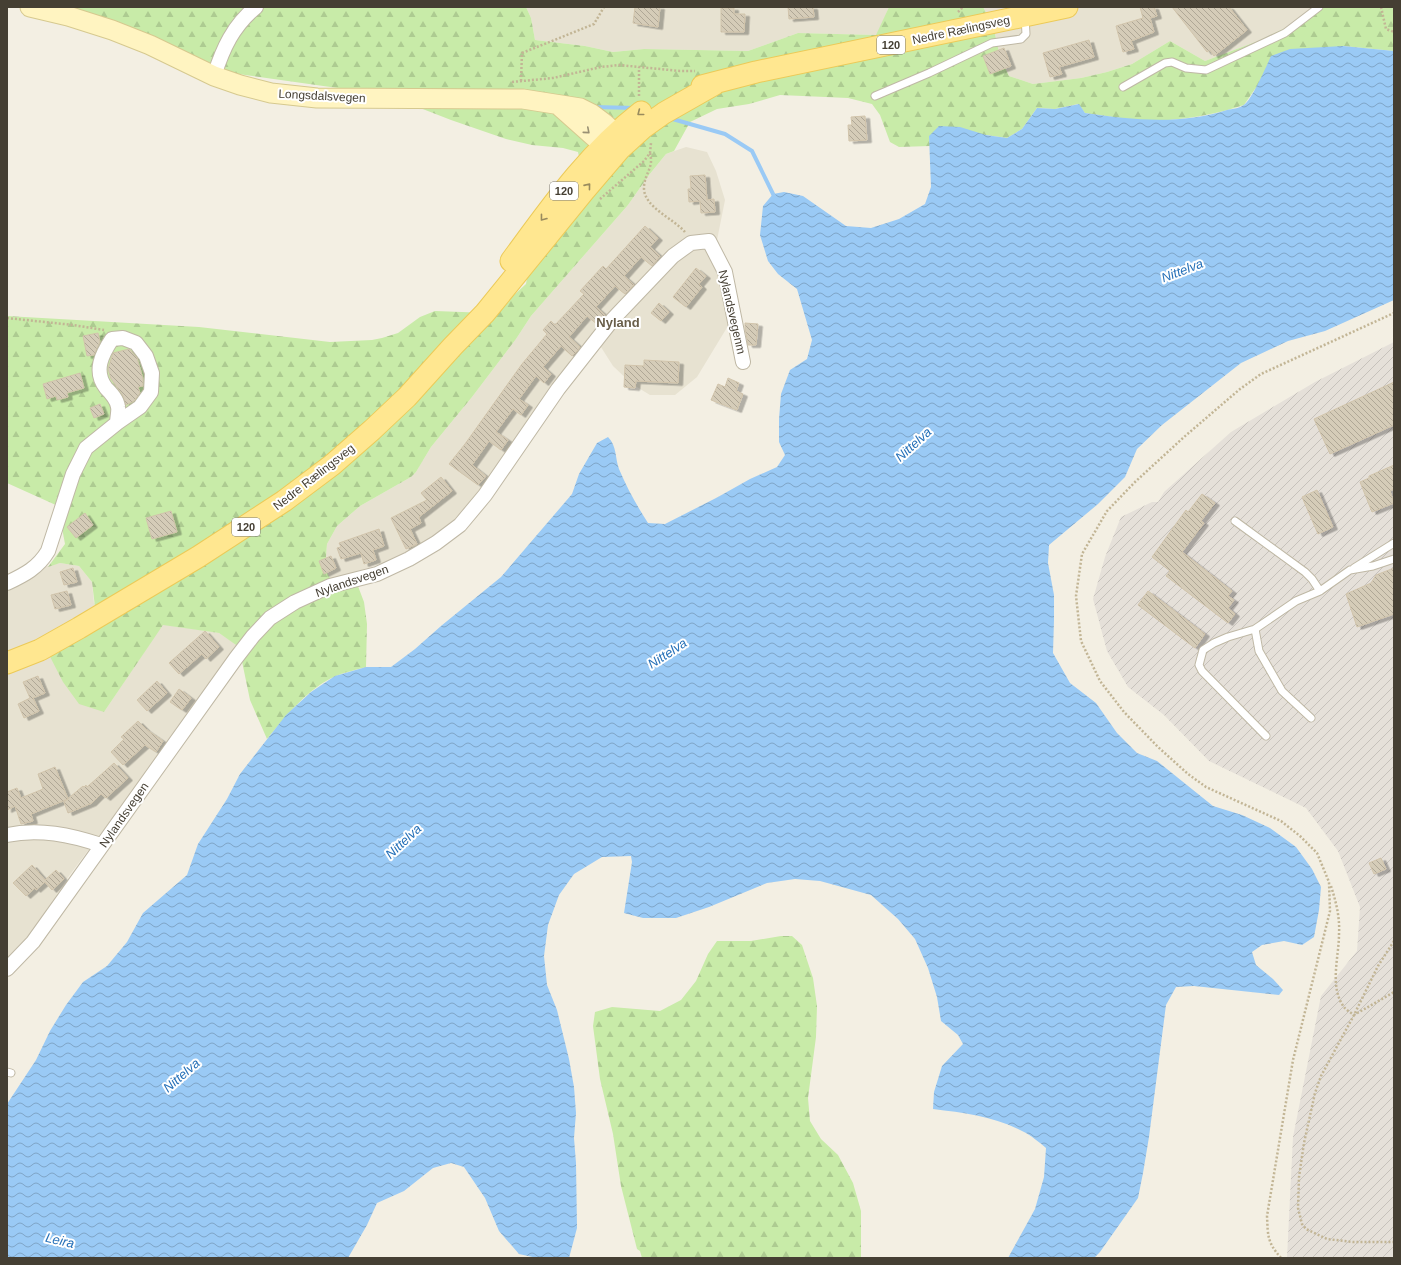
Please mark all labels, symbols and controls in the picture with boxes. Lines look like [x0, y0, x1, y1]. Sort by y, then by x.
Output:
street label: Nedre Rælingsveg [911, 13, 1011, 47]
road number: 120 [877, 36, 905, 54]
street label: Longsdalsvegen [278, 87, 366, 105]
one-way arrow [638, 108, 645, 115]
one-way arrow [582, 126, 589, 133]
road number: 120 [550, 182, 578, 200]
one-way arrow [584, 183, 591, 190]
one-way arrow [541, 213, 548, 220]
water label: Nittelva [1159, 256, 1205, 285]
street label: Nylandsvegenm [716, 269, 748, 355]
district label: Nyland [596, 315, 640, 330]
water label: Nittelva [892, 424, 934, 464]
street label: Nedre Rælingsveg [271, 441, 357, 513]
road number: 120 [232, 518, 260, 536]
street label: Nylandsvegen [314, 562, 390, 600]
water label: Nittelva [645, 635, 690, 672]
street label: Nylandsvegen [96, 780, 152, 850]
water label: Nittelva [382, 821, 424, 862]
water label: Nittelva [160, 1055, 203, 1095]
water label: Leira [44, 1230, 76, 1251]

